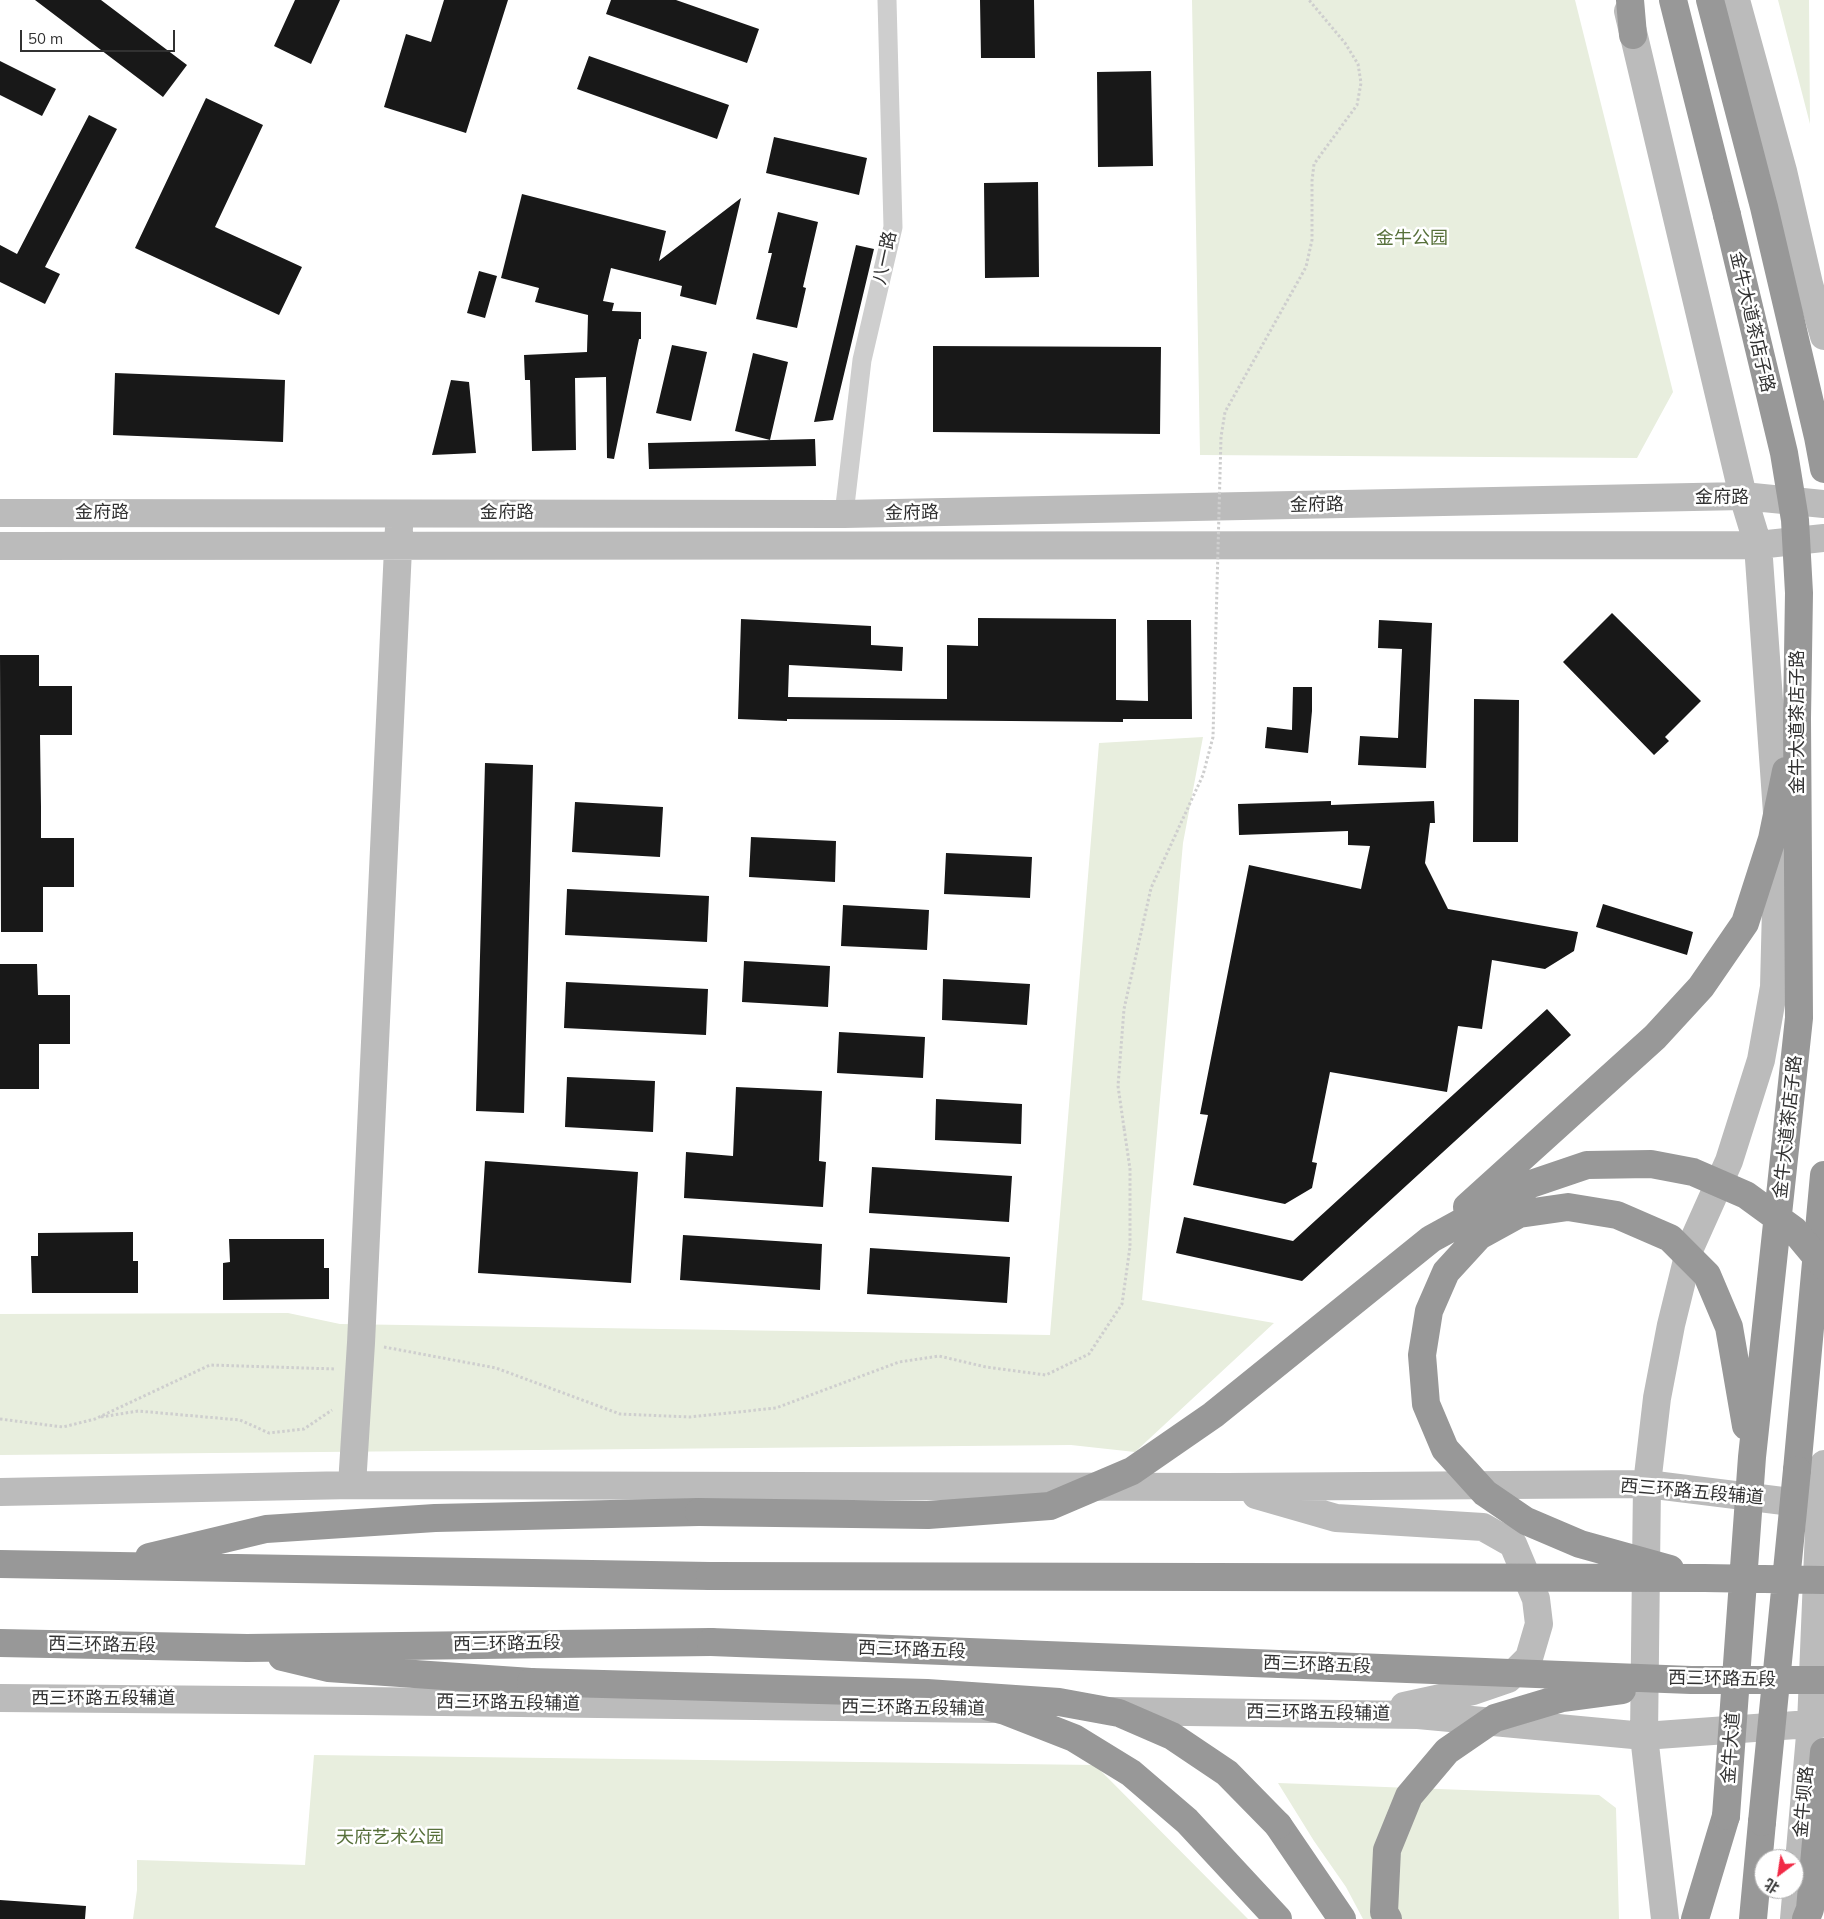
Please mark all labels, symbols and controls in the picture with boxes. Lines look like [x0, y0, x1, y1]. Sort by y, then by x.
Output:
scale bar [22, 20, 178, 52]
text: 50 m [28, 29, 63, 48]
park label: 金牛公园 [1376, 228, 1448, 250]
street label: 八一路 [869, 229, 901, 287]
street label: 金牛大道茶店子路 [1725, 249, 1779, 395]
street label: 金府路 [1695, 487, 1749, 509]
street label: 金府路 [1290, 494, 1344, 516]
street label: 金府路 [75, 502, 129, 524]
street label: 金府路 [480, 502, 534, 524]
street label: 金府路 [885, 502, 939, 524]
street label: 金牛大道茶店子路 [1787, 650, 1809, 794]
street label: 金牛大道茶店子路 [1770, 1054, 1806, 1200]
street label: 西三环路五段辅道 [1619, 1475, 1765, 1509]
street label: 西三环路五段 [453, 1632, 561, 1656]
street label: 西三环路五段 [48, 1633, 156, 1657]
street label: 西三环路五段 [858, 1637, 966, 1663]
street label: 西三环路五段 [1263, 1652, 1371, 1678]
street label: 西三环路五段 [1668, 1667, 1776, 1691]
street label: 西三环路五段辅道 [31, 1688, 175, 1710]
street label: 西三环路五段辅道 [436, 1691, 580, 1715]
street label: 西三环路五段辅道 [841, 1696, 985, 1720]
street label: 西三环路五段辅道 [1246, 1701, 1390, 1725]
street label: 金牛大道 [1718, 1711, 1744, 1785]
street label: 金牛坝路 [1790, 1765, 1818, 1839]
park label: 天府艺术公园 [336, 1827, 444, 1849]
north arrow [1754, 1849, 1804, 1899]
text: 北 [1761, 1875, 1782, 1897]

